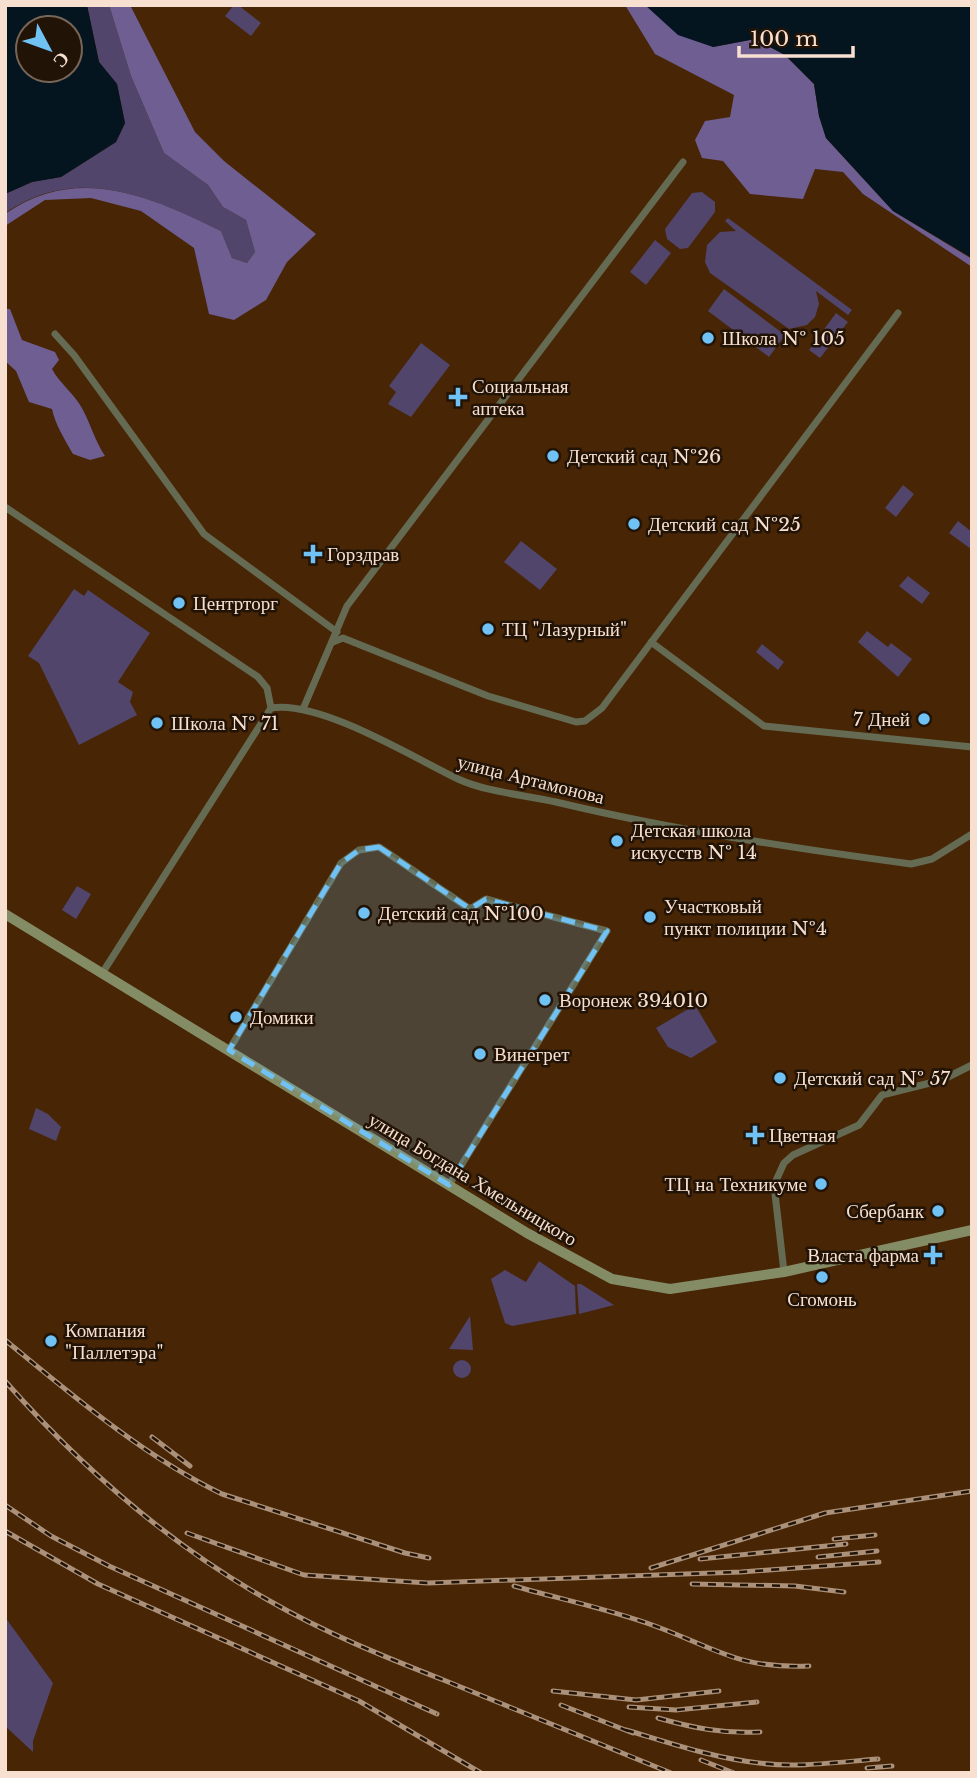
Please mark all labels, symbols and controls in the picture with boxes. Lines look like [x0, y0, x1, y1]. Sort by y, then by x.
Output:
north arrow [14, 14, 84, 84]
scale bar [739, 14, 853, 58]
text: 100 m [750, 26, 818, 52]
text: С [48, 47, 75, 73]
place label: Школа № 105 [722, 327, 845, 350]
marker: Школа № 105 [700, 330, 716, 346]
place label: Социальная аптека [472, 375, 569, 420]
marker: Социальная аптека [450, 389, 466, 405]
place label: Детский сад №26 [567, 445, 721, 468]
marker: Детский сад №26 [545, 448, 561, 464]
place label: Детский сад №25 [648, 513, 801, 536]
marker: Детский сад №25 [626, 516, 642, 532]
place label: Горздрав [327, 543, 399, 566]
marker: Горздрав [305, 546, 321, 562]
place label: Центрторг [193, 592, 278, 615]
marker: Центрторг [171, 595, 187, 611]
place label: ТЦ "Лазурный" [502, 618, 627, 641]
marker: ТЦ "Лазурный" [480, 621, 496, 637]
place label: 7 Дней [853, 708, 910, 731]
marker: 7 Дней [916, 711, 932, 727]
place label: Школа № 71 [171, 712, 279, 735]
marker: Школа № 71 [149, 715, 165, 731]
street label: улица Артамонова [455, 750, 607, 809]
place label: Детская школа искусств № 14 [631, 819, 757, 864]
marker: Детская школа искусств № 14 [609, 833, 625, 849]
place label: Участковый пункт полиции №4 [664, 895, 827, 940]
place label: Детский сад №100 [378, 902, 544, 925]
marker: Детский сад №100 [356, 905, 372, 921]
marker: Участковый пункт полиции №4 [642, 909, 658, 925]
place label: Воронеж 394010 [559, 989, 708, 1012]
marker: Воронеж 394010 [537, 992, 553, 1008]
place label: Домики [250, 1006, 314, 1029]
marker: Домики [228, 1009, 244, 1025]
place label: Винегрет [494, 1043, 570, 1066]
marker: Винегрет [472, 1046, 488, 1062]
place label: Детский сад № 57 [794, 1067, 950, 1090]
marker: Детский сад № 57 [772, 1070, 788, 1086]
street label: улица Богдана Хмельницкого [364, 1108, 581, 1251]
place label: Цветная [769, 1124, 836, 1147]
marker: Цветная [747, 1127, 763, 1143]
place label: ТЦ на Техникуме [665, 1173, 807, 1196]
marker: ТЦ на Техникуме [813, 1176, 829, 1192]
place label: Сбербанк [846, 1200, 925, 1223]
marker: Сбербанк [930, 1203, 946, 1219]
place label: Власта фарма [807, 1244, 920, 1267]
marker: Власта фарма [925, 1247, 941, 1263]
marker: Сгомонь [814, 1269, 830, 1285]
place label: Сгомонь [787, 1288, 857, 1311]
place label: Компания "Паллетэра" [65, 1319, 164, 1364]
marker: Компания "Паллетэра" [43, 1333, 59, 1349]

